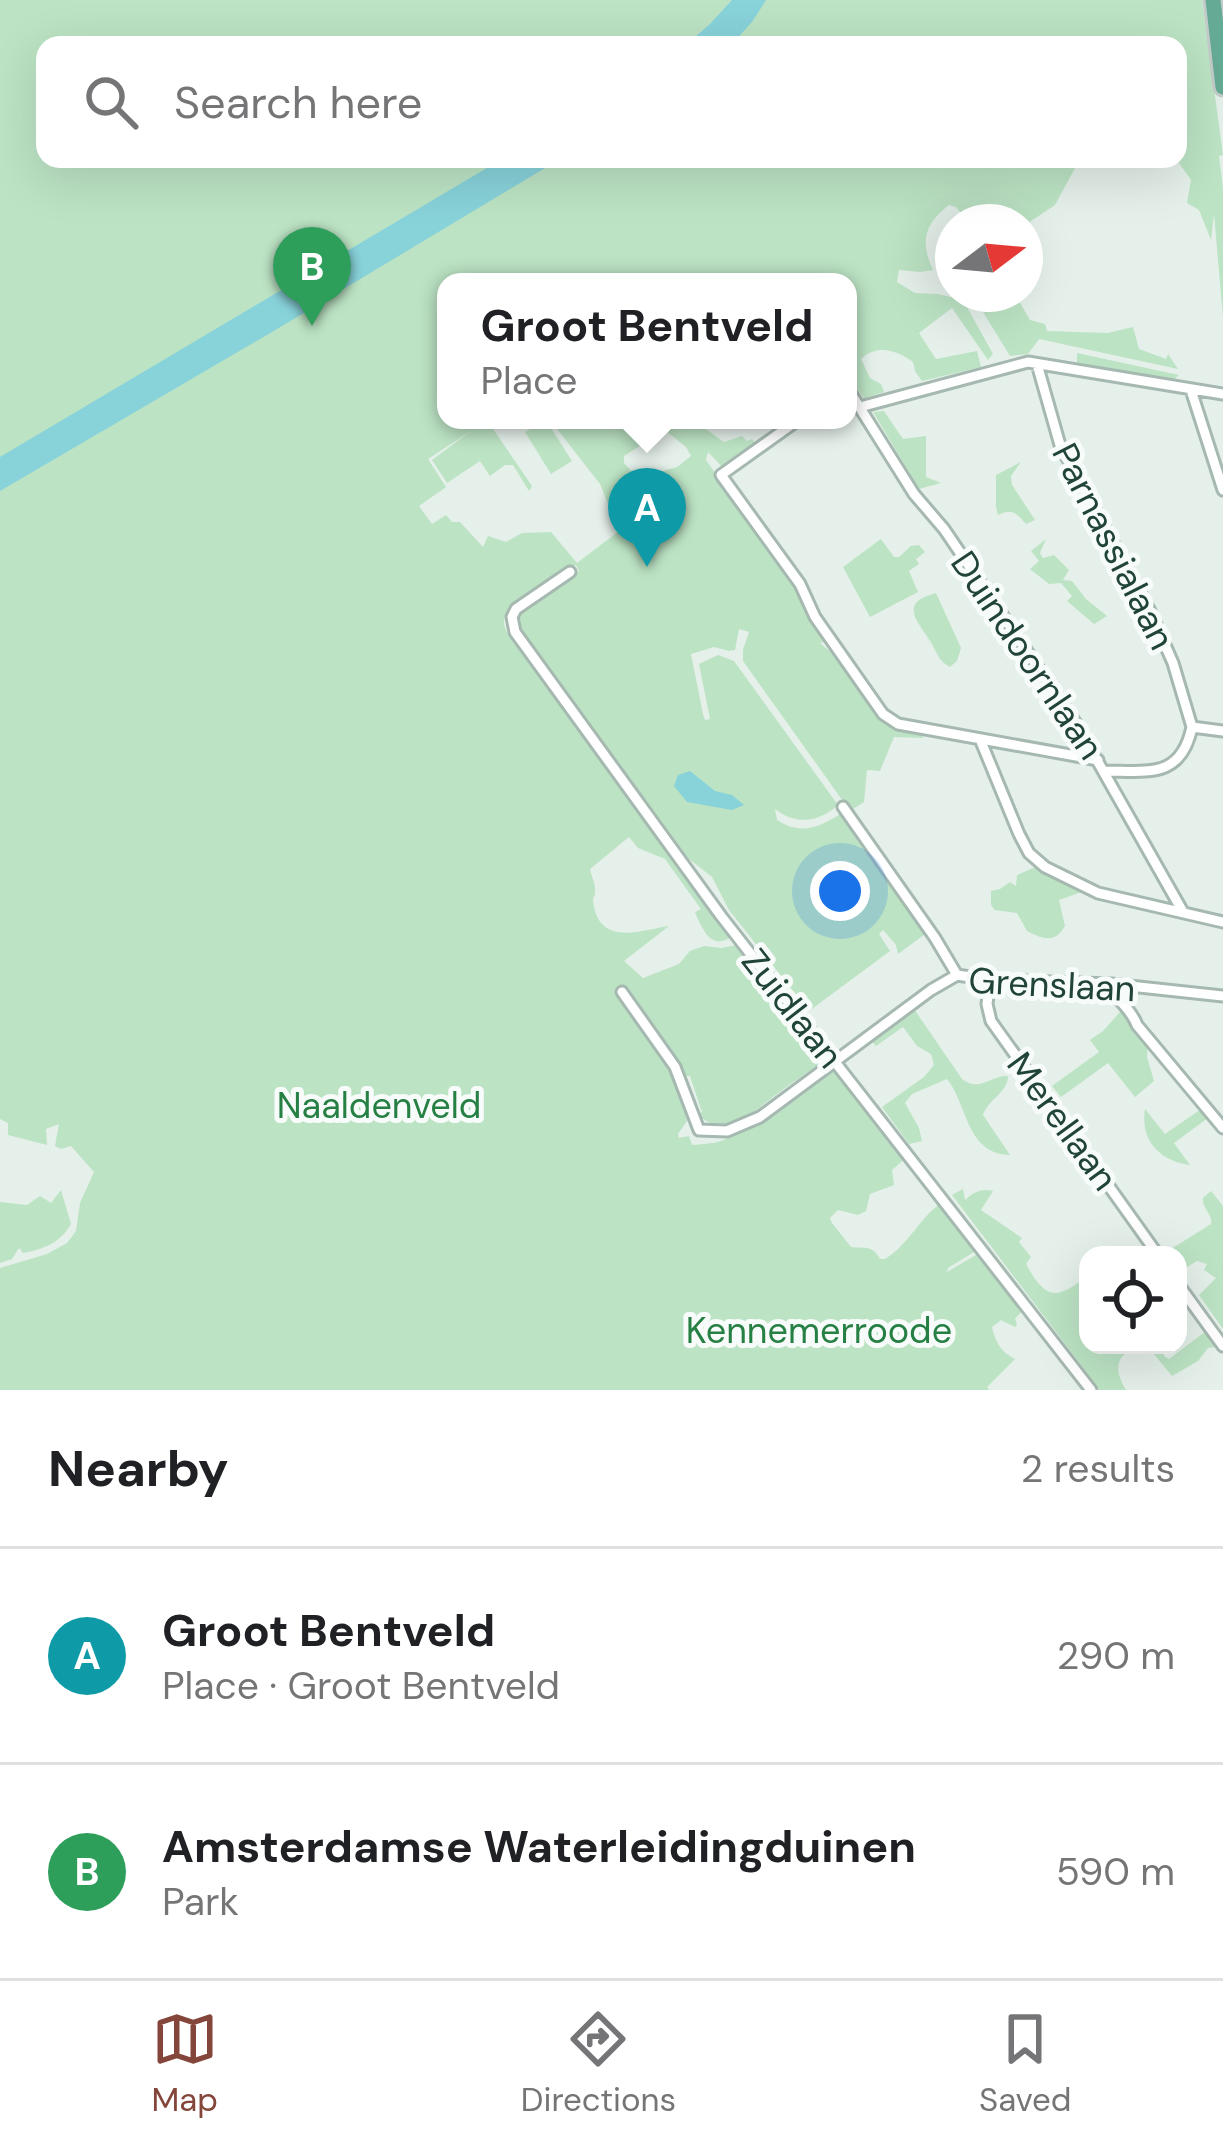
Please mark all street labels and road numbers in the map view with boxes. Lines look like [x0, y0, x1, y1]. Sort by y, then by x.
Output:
street label: Parnassialaan [1041, 435, 1186, 657]
street label: Duindoornlaan [940, 542, 1115, 769]
street label: Zuidlaan [731, 939, 854, 1078]
street label: Grenslaan [967, 957, 1137, 1012]
street label: Merellaan [997, 1043, 1129, 1200]

